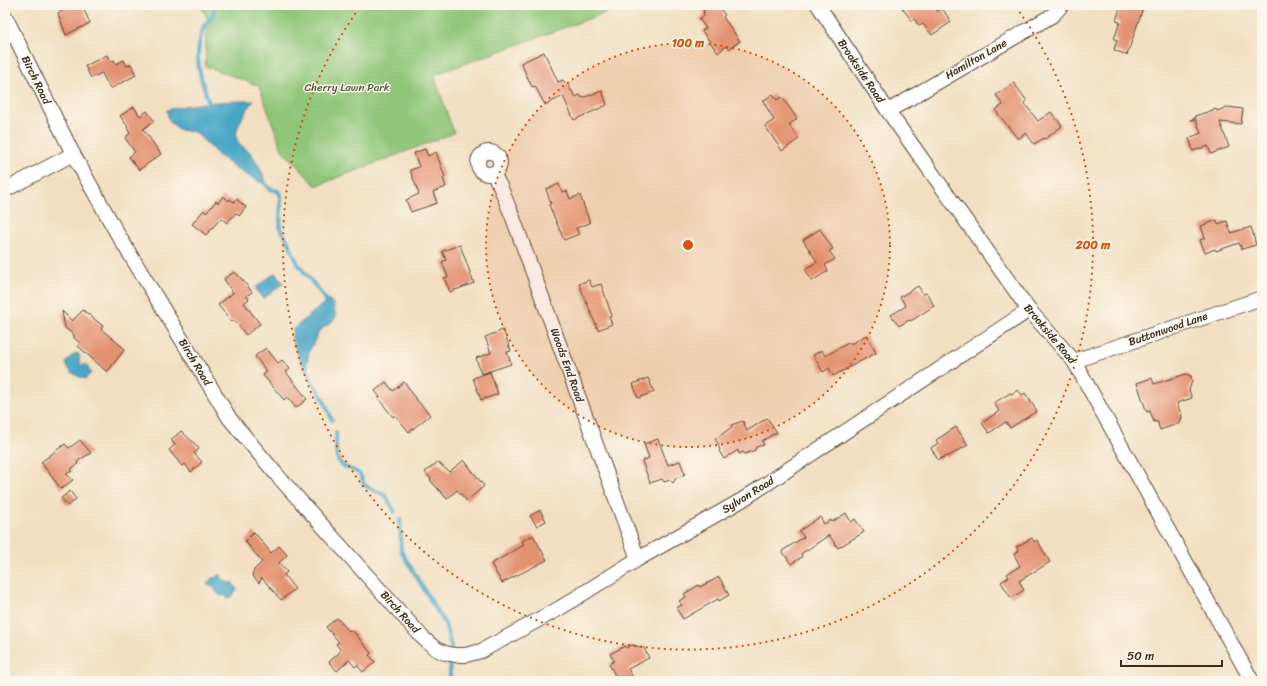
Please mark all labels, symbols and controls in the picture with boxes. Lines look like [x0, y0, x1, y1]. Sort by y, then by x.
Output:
text: 100 m [672, 32, 705, 54]
street label: Hamilton Lane [941, 33, 1011, 84]
street label: Brookside Road [832, 35, 890, 108]
street label: Birch Road [16, 52, 57, 109]
park label: Cherry Lawn Park [304, 78, 390, 97]
text: 200 m [1075, 234, 1111, 256]
centre of rings [681, 238, 695, 252]
street label: Brookside Road [1019, 300, 1082, 369]
street label: Buttonwood Lane [1126, 306, 1211, 351]
street label: Woods End Road [545, 325, 590, 406]
street label: Birch Road [173, 335, 217, 390]
street label: Sylvan Road [718, 471, 779, 519]
street label: Birch Road [375, 586, 425, 639]
scale bar [1121, 642, 1222, 668]
text: 50 m [1127, 645, 1154, 667]

